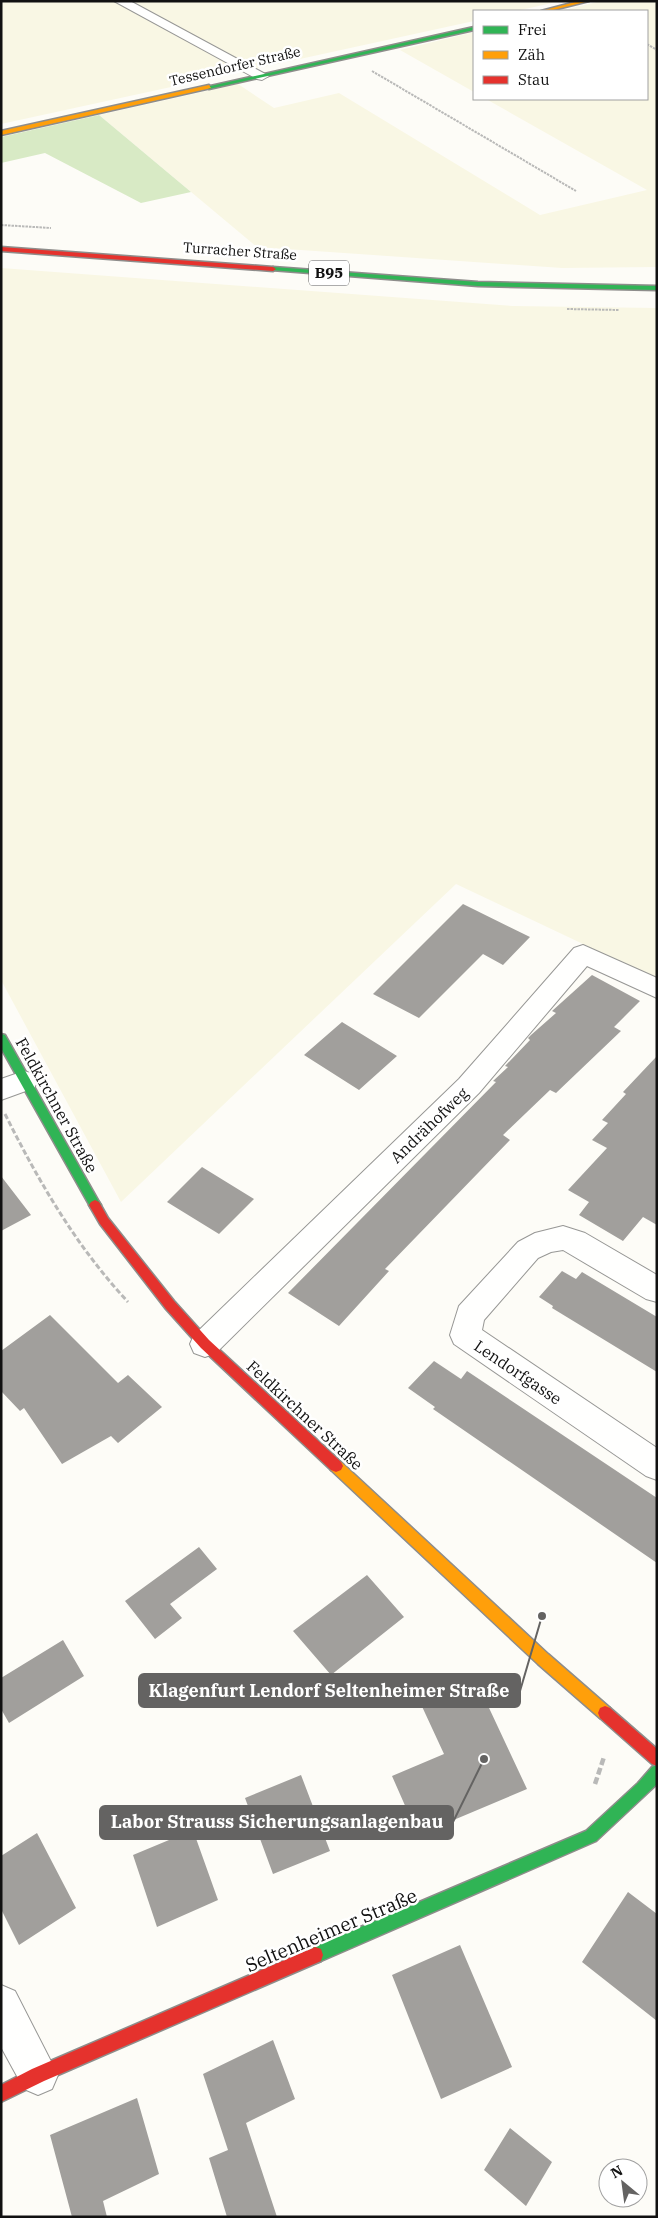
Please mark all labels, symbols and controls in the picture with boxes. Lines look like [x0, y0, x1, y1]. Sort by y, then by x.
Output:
legend [473, 10, 648, 100]
text: Frei [518, 20, 547, 39]
street label: Tessendorfer Straße [168, 42, 302, 90]
text: Zäh [518, 45, 545, 64]
text: Stau [518, 70, 550, 89]
street label: Turracher Straße [183, 238, 297, 264]
road number: B95 [309, 260, 349, 286]
street label: Feldkirchner Straße [12, 1034, 102, 1176]
street label: Andrähofweg [386, 1083, 472, 1167]
street label: Lendorfgasse [470, 1335, 566, 1409]
street label: Feldkirchner Straße [243, 1356, 367, 1474]
callout: Klagenfurt Lendorf Seltenheimer Straße [139, 1674, 520, 1707]
text: Klagenfurt Lendorf Seltenheimer Straße [149, 1679, 509, 1702]
callout: Labor Strauss Sicherungsanlagenbau [100, 1806, 453, 1839]
text: Labor Strauss Sicherungsanlagenbau [111, 1810, 444, 1833]
street label: Seltenheimer Straße [242, 1883, 420, 1977]
north arrow [598, 2158, 648, 2208]
text: N [607, 2161, 626, 2182]

